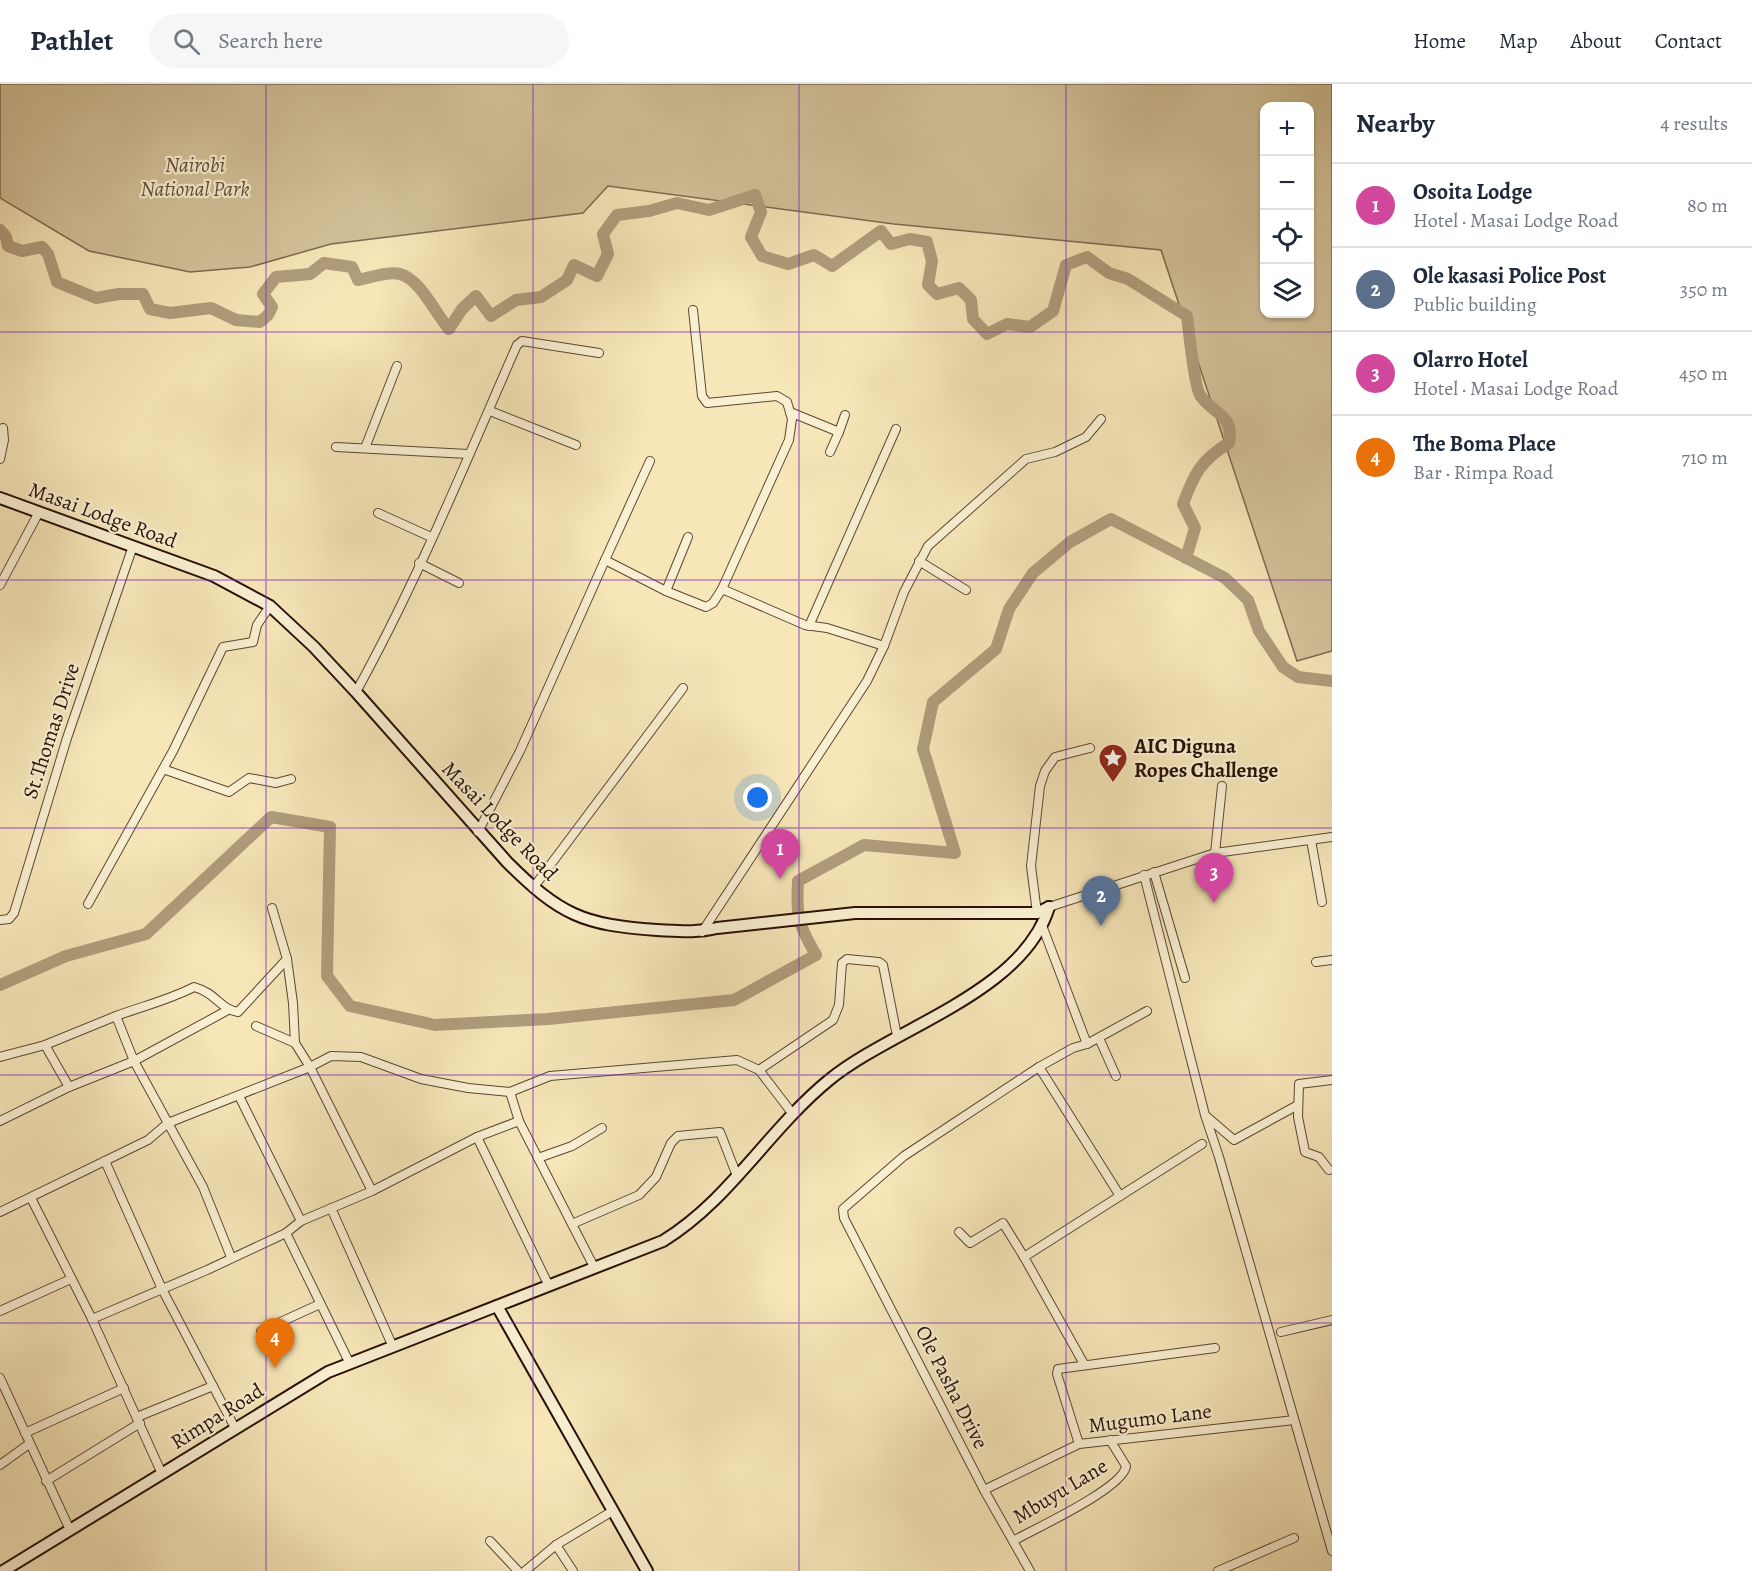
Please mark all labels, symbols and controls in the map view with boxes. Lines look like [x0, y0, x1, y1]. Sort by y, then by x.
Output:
search box [149, 14, 569, 68]
text: Pathlet [30, 22, 113, 60]
icon: search [170, 25, 203, 58]
text: Search here [218, 26, 323, 56]
text: Home [1413, 27, 1466, 55]
text: Map [1499, 27, 1537, 55]
text: About [1570, 27, 1622, 55]
text: Contact [1655, 27, 1722, 55]
map controls [1260, 102, 1314, 318]
button: + [1260, 102, 1314, 156]
text: Nearby [1356, 106, 1435, 141]
text: 4 results [1660, 110, 1728, 137]
park label: Nairobi National Park [140, 151, 250, 203]
button: − [1260, 156, 1314, 210]
text: Osoita Lodge [1413, 177, 1532, 207]
text: 1 [1372, 192, 1379, 219]
text: 80 m [1687, 192, 1728, 219]
text: Hotel · Masai Lodge Road [1413, 207, 1618, 234]
button: locate [1260, 210, 1314, 264]
text: Ole kasasi Police Post [1413, 261, 1606, 291]
button: layers [1260, 264, 1314, 318]
text: 2 [1371, 276, 1380, 303]
text: 350 m [1680, 276, 1728, 303]
text: Public building [1413, 291, 1537, 318]
text: Olarro Hotel [1413, 345, 1528, 375]
text: 3 [1371, 360, 1380, 387]
text: 450 m [1679, 360, 1728, 387]
text: Hotel · Masai Lodge Road [1413, 375, 1618, 402]
text: The Boma Place [1413, 429, 1556, 459]
text: 4 [1371, 444, 1380, 471]
text: 710 m [1682, 444, 1728, 471]
text: Bar · Rimpa Road [1413, 459, 1554, 486]
street label: Masai Lodge Road [25, 475, 182, 555]
street label: St.Thomas Drive [16, 660, 86, 802]
place label: AIC Diguna Ropes Challenge [1133, 732, 1279, 784]
place icon: AIC Diguna Ropes Challenge [1097, 742, 1129, 784]
street label: Masai Lodge Road [436, 755, 565, 887]
your location [743, 783, 772, 812]
pin: 1 [760, 830, 800, 879]
pin: 3 [1194, 854, 1234, 903]
pin: 2 [1082, 876, 1120, 926]
pin: 4 [256, 1318, 294, 1368]
street label: Ole Pasha Drive [909, 1321, 995, 1453]
street label: Rimpa Road [165, 1376, 269, 1456]
street label: Mugumo Lane [1087, 1397, 1213, 1439]
street label: Mbuyu Lane [1007, 1452, 1113, 1530]

